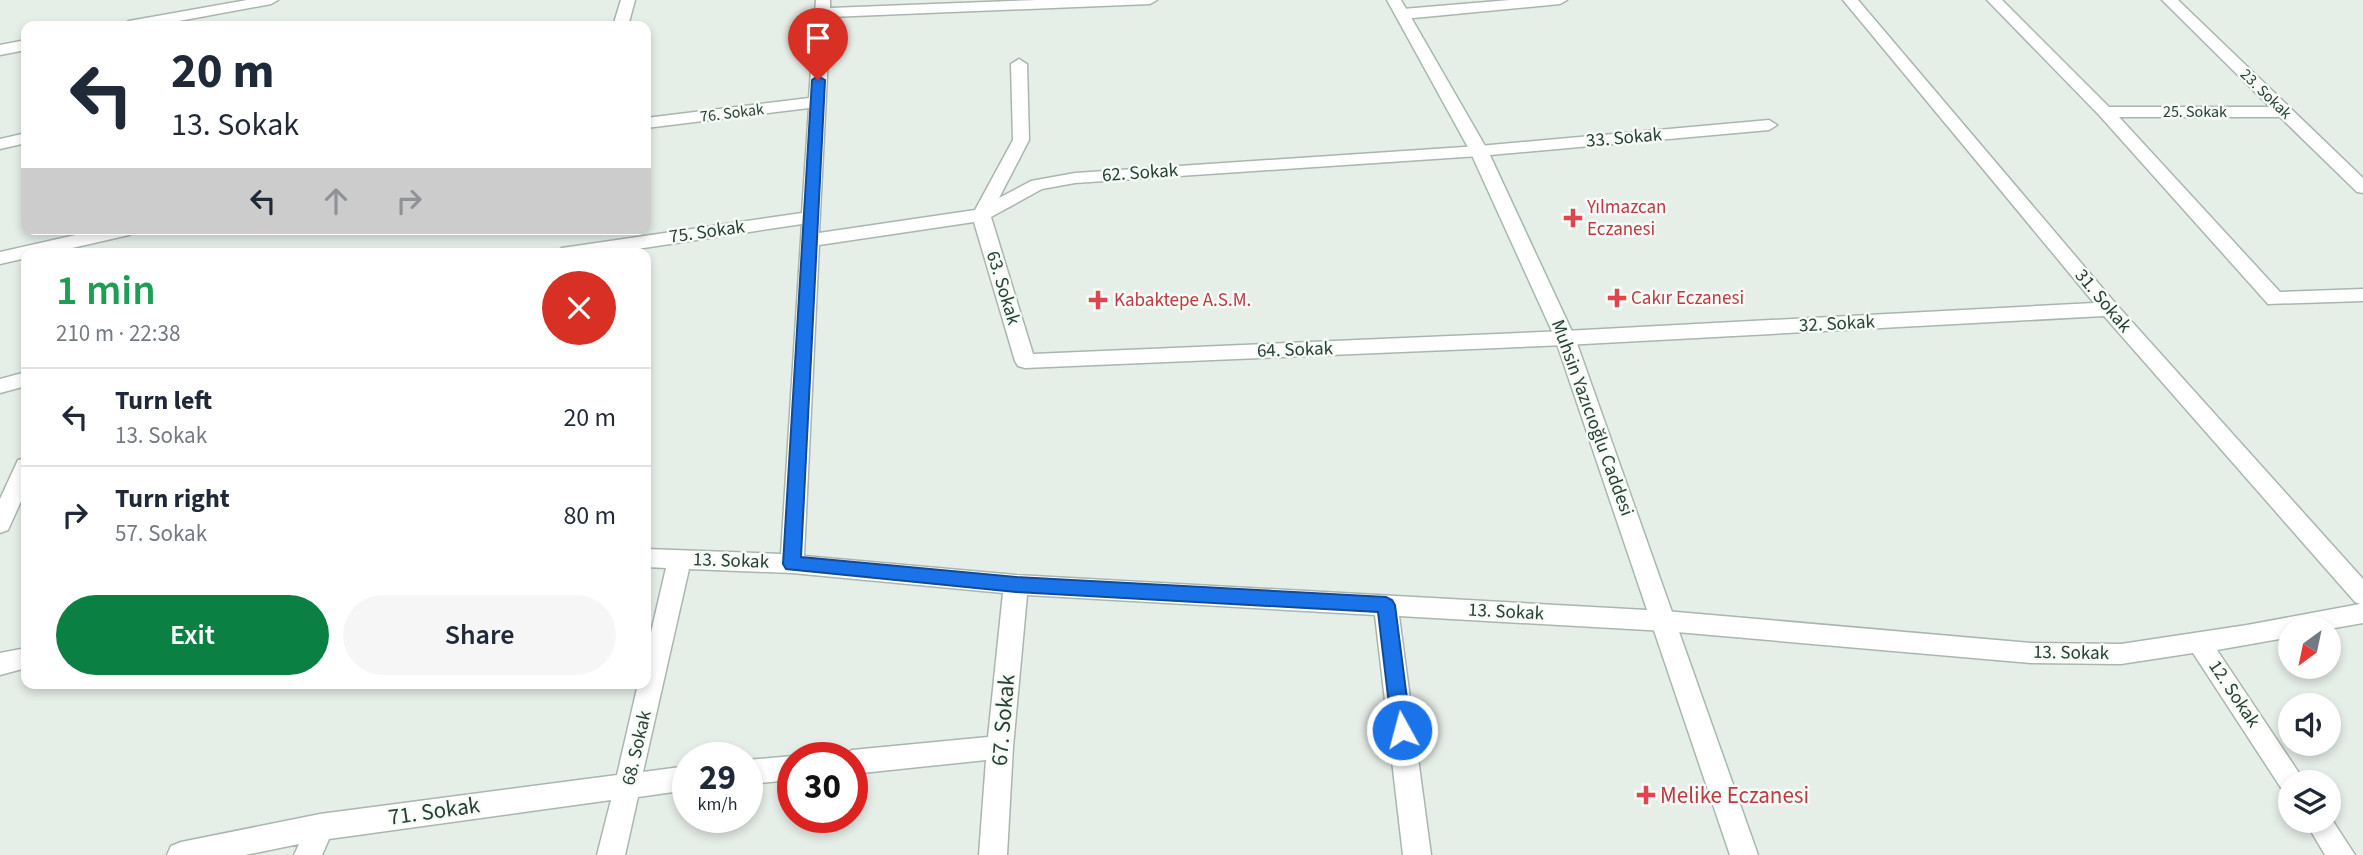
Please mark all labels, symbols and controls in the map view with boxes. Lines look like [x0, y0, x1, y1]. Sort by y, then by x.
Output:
pin [788, 8, 848, 80]
icon: arrive [799, 19, 837, 57]
text: 20 m [171, 37, 275, 107]
icon: left [56, 49, 147, 140]
street label: 23. Sokak [2235, 64, 2297, 124]
street label: 76. Sokak [699, 98, 765, 128]
street label: 25. Sokak [2163, 101, 2227, 123]
text: 13. Sokak [171, 102, 299, 148]
street label: 33. Sokak [1585, 121, 1664, 155]
street label: 62. Sokak [1101, 157, 1179, 189]
icon: left [244, 182, 282, 220]
icon: ahead [317, 182, 355, 220]
icon: right [390, 182, 428, 220]
place label: Yılmazcan Eczanesi [1586, 194, 1666, 243]
marker: Yılmazcan Eczanesi [1565, 210, 1581, 226]
street label: 75. Sokak [667, 213, 747, 251]
street label: 63. Sokak [979, 248, 1027, 329]
text: 1 min [56, 261, 156, 321]
street label: 31. Sokak [2068, 263, 2138, 339]
button: close [542, 271, 616, 345]
place label: Cakır Eczanesi [1631, 285, 1744, 312]
place label: Kabaktepe A.S.M. [1114, 287, 1251, 314]
marker: Kabaktepe A.S.M. [1088, 290, 1108, 310]
marker: Cakır Eczanesi [1609, 290, 1625, 306]
street label: 32. Sokak [1798, 308, 1876, 339]
street label: Muhsin Yazıcıoğlu Caddesi [1544, 316, 1640, 520]
text: 210 m · 22:38 [56, 317, 180, 350]
street label: 64. Sokak [1257, 335, 1334, 365]
text: Turn left [115, 382, 212, 419]
icon: left [56, 398, 94, 436]
text: 20 m [563, 399, 616, 436]
text: 13. Sokak [115, 419, 207, 452]
text: Turn right [115, 480, 230, 517]
icon: right [56, 496, 94, 534]
text: 80 m [563, 497, 616, 534]
text: 57. Sokak [115, 517, 207, 550]
street label: 13. Sokak [693, 546, 770, 576]
button: Exit [56, 595, 329, 675]
button: Share [343, 595, 616, 675]
street label: 13. Sokak [1467, 597, 1545, 628]
north arrow [2278, 616, 2342, 679]
map controls [2278, 616, 2341, 833]
street label: 13. Sokak [2033, 639, 2110, 667]
street label: 12. Sokak [2202, 655, 2267, 734]
street label: 67. Sokak [983, 672, 1024, 767]
position arrow [1365, 693, 1439, 767]
button: sound [2278, 693, 2341, 756]
street label: 68. Sokak [615, 707, 659, 788]
speed limit sign: 30 [777, 742, 868, 833]
text: 29 [699, 753, 736, 803]
button: layers [2278, 770, 2341, 833]
place label: Melike Eczanesi [1660, 779, 1809, 812]
marker: Melike Eczanesi [1638, 787, 1654, 803]
street label: 71. Sokak [386, 788, 482, 834]
text: km/h [698, 792, 737, 817]

